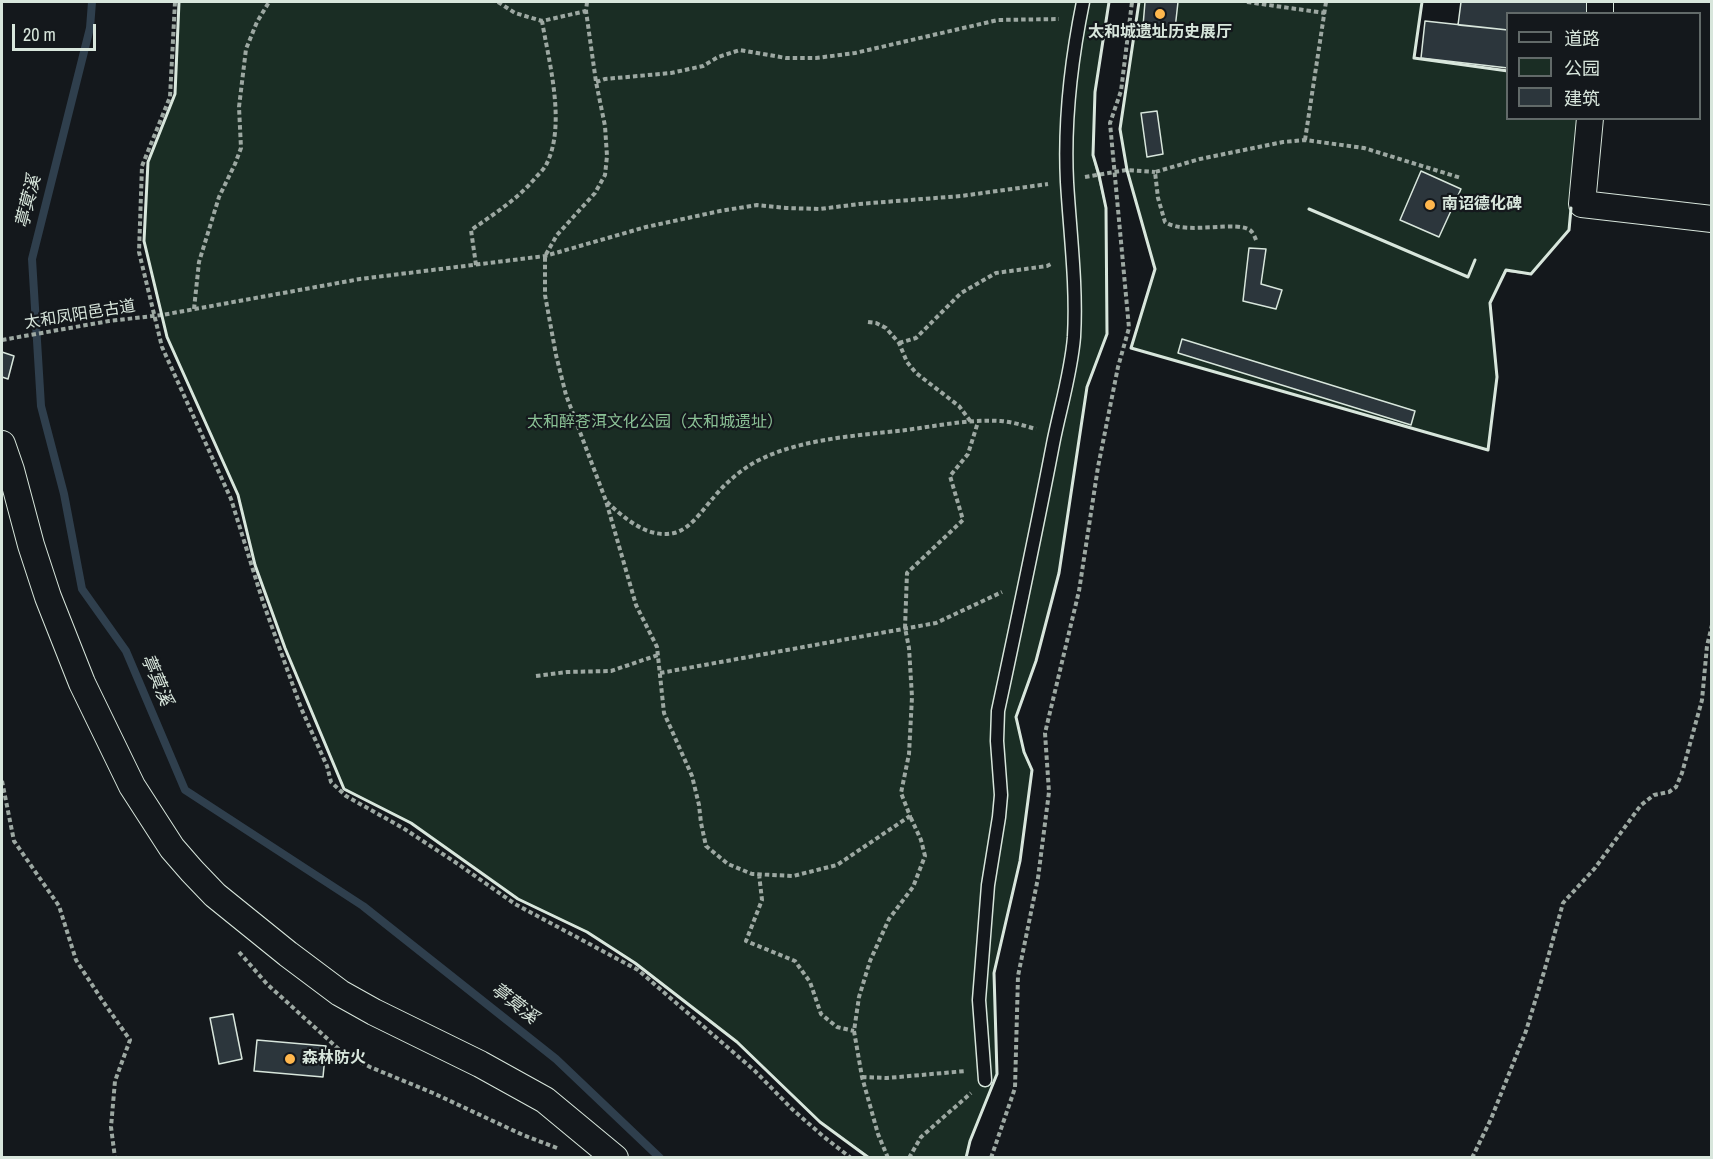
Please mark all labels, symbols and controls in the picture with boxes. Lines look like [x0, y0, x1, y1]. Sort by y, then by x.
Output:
marker: 太和城遗址历史展厅 [1153, 7, 1167, 21]
scale bar [15, 12, 99, 50]
legend [1506, 12, 1701, 120]
text: 20 m [23, 22, 56, 47]
place label: 太和城遗址历史展厅 [1088, 23, 1232, 43]
text: 道路 [1564, 26, 1600, 51]
text: 公园 [1564, 56, 1600, 81]
text: 建筑 [1564, 86, 1600, 111]
water label: 葶蓂溪 [12, 173, 46, 231]
place label: 南诏德化碑 [1442, 195, 1522, 215]
marker: 南诏德化碑 [1423, 198, 1437, 212]
street label: 太和凤阳邑古道 [23, 297, 137, 333]
park label: 太和醉苍洱文化公园（太和城遗址） [527, 413, 783, 433]
water label: 葶蓂溪 [136, 651, 176, 709]
water label: 葶蓂溪 [486, 979, 542, 1029]
place label: 森林防火 [302, 1049, 366, 1069]
marker: 森林防火 [283, 1052, 297, 1066]

